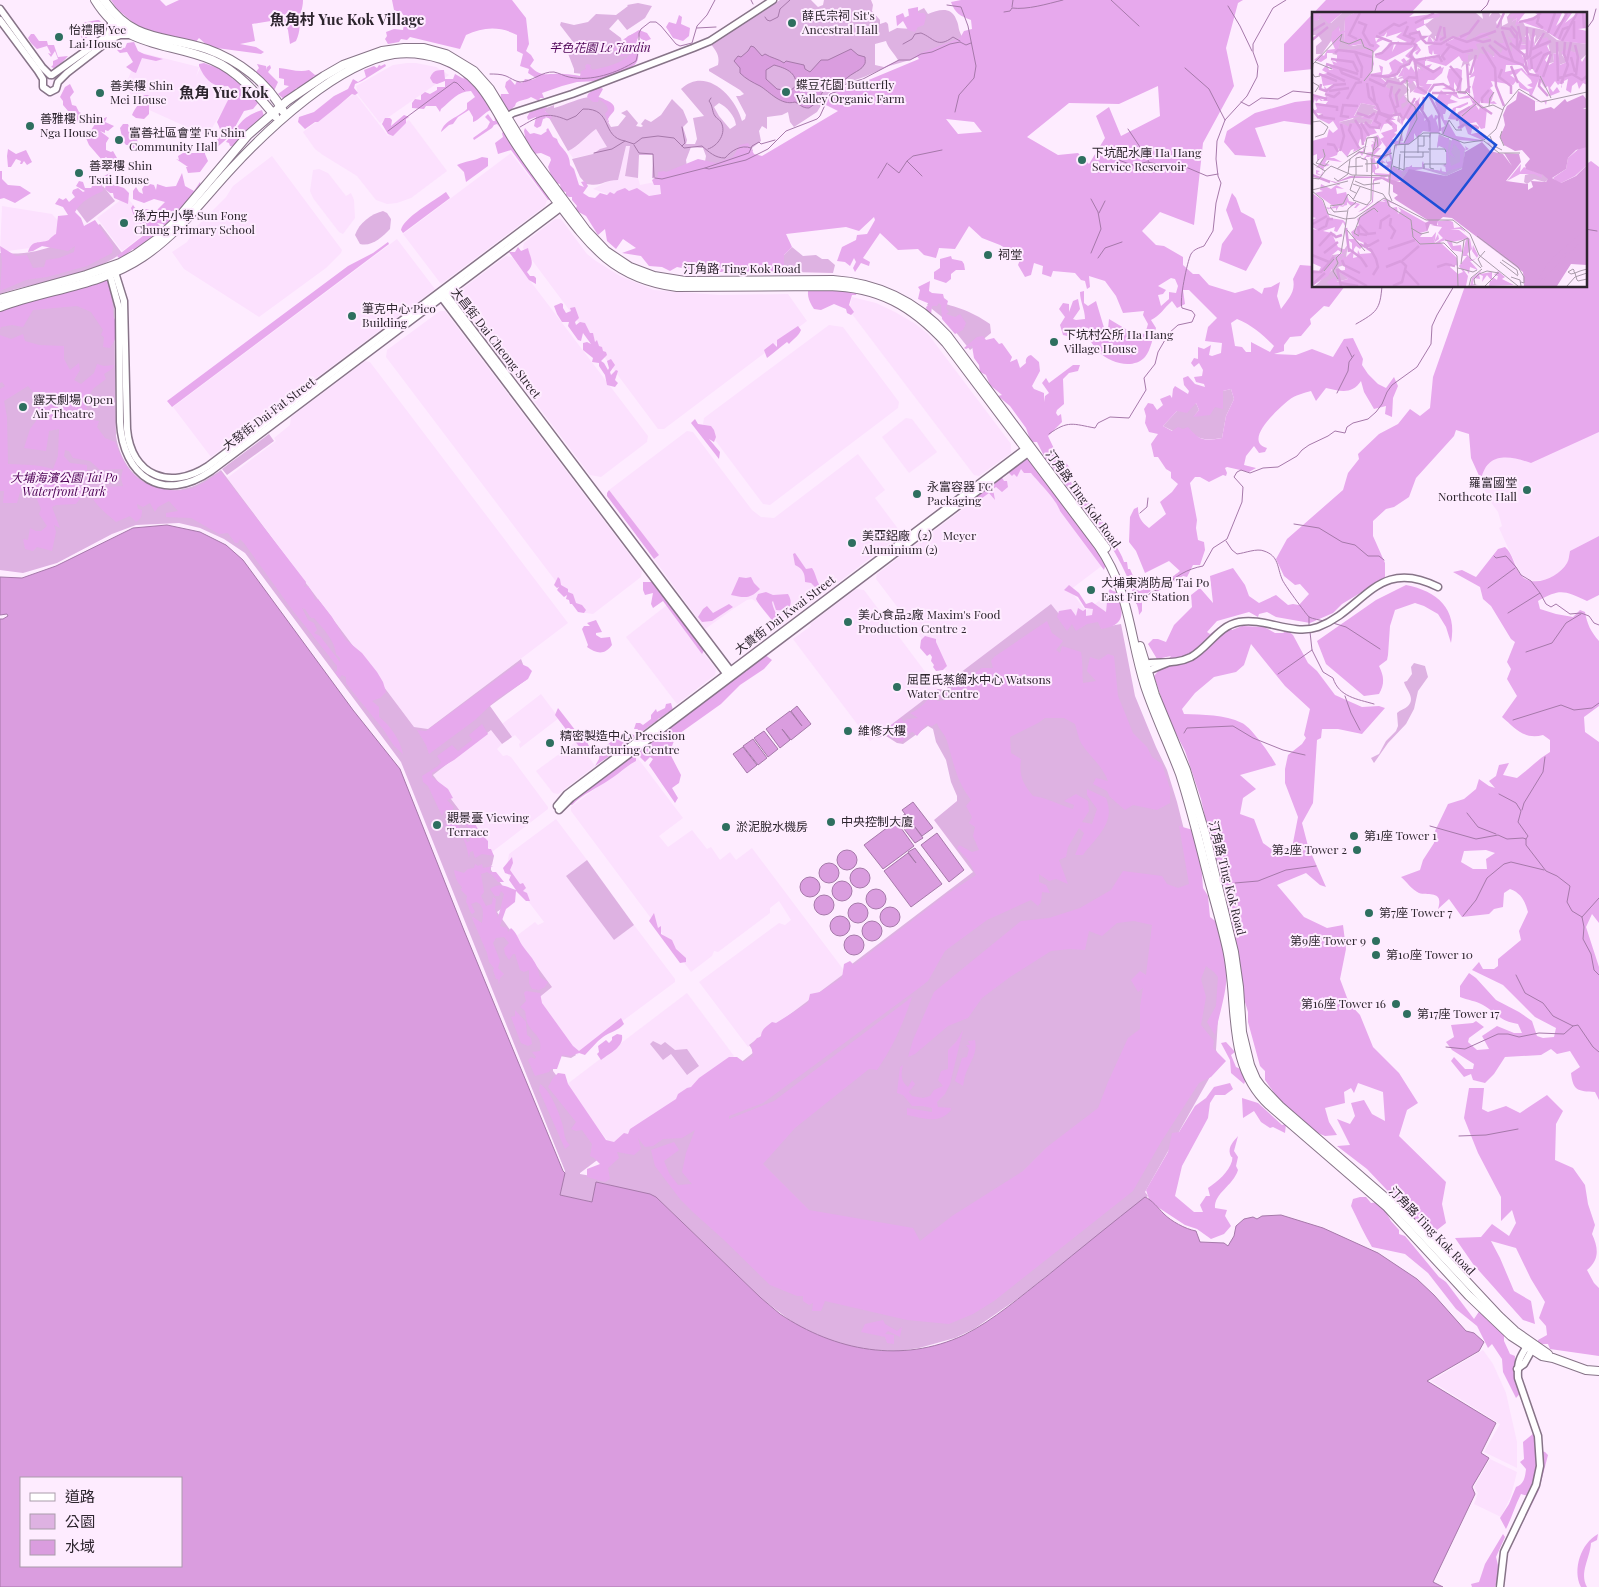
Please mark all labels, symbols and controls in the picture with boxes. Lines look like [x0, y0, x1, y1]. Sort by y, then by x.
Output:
place label: 薛氏宗祠 Sit's Ancestral Hall [801, 7, 878, 37]
district label: 魚角村 Yue Kok Village [270, 9, 425, 29]
inset map [1312, 12, 1586, 288]
marker: 薛氏宗祠 Sit's Ancestral Hall [786, 17, 798, 29]
place label: 怡禮閣 Yee Lai House [69, 21, 126, 51]
marker: 怡禮閣 Yee Lai House [53, 31, 65, 43]
park label: 芊色花園 Le Jardin [549, 39, 651, 55]
place label: 蝶豆花園 Butterfly Valley Organic Farm [795, 76, 905, 106]
place label: 善美樓 Shin Mei House [110, 77, 173, 107]
district label: 魚角 Yue Kok [179, 82, 269, 102]
marker: 蝶豆花園 Butterfly Valley Organic Farm [780, 86, 792, 98]
marker: 善美樓 Shin Mei House [94, 87, 106, 99]
place label: 善雅樓 Shin Nga House [40, 110, 103, 140]
marker: 善雅樓 Shin Nga House [24, 120, 36, 132]
place label: 富善社區會堂 Fu Shin Community Hall [129, 124, 245, 154]
marker: 富善社區會堂 Fu Shin Community Hall [113, 134, 125, 146]
place label: 下坑配水庫 Ha Hang Service Reservoir [1092, 144, 1202, 174]
marker: 下坑配水庫 Ha Hang Service Reservoir [1076, 154, 1088, 166]
place label: 善翠樓 Shin Tsui House [89, 157, 152, 187]
marker: 善翠樓 Shin Tsui House [73, 167, 85, 179]
place label: 孫方中小學 Sun Fong Chung Primary School [134, 207, 256, 237]
marker: 孫方中小學 Sun Fong Chung Primary School [118, 217, 130, 229]
place label: 祠堂 [998, 246, 1022, 262]
marker: 祠堂 [982, 249, 994, 261]
street label: 汀角路 Ting Kok Road [683, 260, 801, 276]
street label: 大昌街 Dai Cheong Street [448, 284, 546, 402]
place label: 筆克中心 Pico Building [362, 300, 436, 330]
marker: 筆克中心 Pico Building [346, 310, 358, 322]
place label: 下坑村公所 Ha Hang Village House [1063, 326, 1174, 356]
marker: 下坑村公所 Ha Hang Village House [1048, 336, 1060, 348]
street label: 大發街 Dai Fat Street [219, 373, 319, 453]
place label: 露天劇場 Open Air Theatre [32, 391, 113, 421]
marker: 露天劇場 Open Air Theatre [17, 401, 29, 413]
street label: 汀角路 Ting Kok Road [1043, 446, 1125, 551]
park label: 大埔海濱公園 Tai Po Waterfront Park [10, 469, 118, 499]
place label: 羅富國堂 Northcote Hall [1438, 474, 1518, 504]
place label: 永富容器 FC Packaging [927, 478, 993, 508]
marker: 羅富國堂 Northcote Hall [1521, 484, 1533, 496]
marker: 永富容器 FC Packaging [911, 488, 923, 500]
place label: 美亞鋁廠（2） Meyer Aluminium (2) [861, 527, 977, 557]
marker: 美亞鋁廠（2） Meyer Aluminium (2) [846, 537, 858, 549]
street label: 大貴街 Dai Kwai Street [731, 571, 838, 657]
place label: 大埔東消防局 Tai Po East Fire Station [1101, 574, 1210, 604]
marker: 大埔東消防局 Tai Po East Fire Station [1085, 584, 1097, 596]
place label: 美心食品2廠 Maxim's Food Production Centre 2 [858, 606, 1001, 636]
marker: 美心食品2廠 Maxim's Food Production Centre 2 [842, 616, 854, 628]
place label: 屈臣氏蒸餾水中心 Watsons Water Centre [906, 671, 1051, 701]
marker: 屈臣氏蒸餾水中心 Watsons Water Centre [891, 681, 903, 693]
place label: 維修大樓 [858, 722, 906, 738]
marker: 維修大樓 [842, 725, 854, 737]
place label: 精密製造中心 Precision Manufacturing Centre [560, 727, 685, 757]
marker: 精密製造中心 Precision Manufacturing Centre [544, 737, 556, 749]
place label: 觀景臺 Viewing Terrace [447, 809, 530, 839]
place label: 中央控制大廈 [841, 813, 913, 829]
marker: 中央控制大廈 [825, 816, 837, 828]
place label: 淤泥脫水機房 [736, 818, 808, 834]
marker: 觀景臺 Viewing Terrace [431, 819, 443, 831]
street label: 汀角路 Ting Kok Road [1206, 819, 1250, 937]
marker: 淤泥脫水機房 [720, 821, 732, 833]
place label: 第1座 Tower 1 [1364, 827, 1437, 843]
marker: 第1座 Tower 1 [1348, 830, 1360, 842]
place label: 第2座 Tower 2 [1272, 841, 1347, 857]
marker: 第2座 Tower 2 [1351, 844, 1363, 856]
place label: 第7座 Tower 7 [1379, 904, 1453, 920]
marker: 第7座 Tower 7 [1363, 907, 1375, 919]
place label: 第9座 Tower 9 [1290, 932, 1366, 948]
marker: 第9座 Tower 9 [1370, 935, 1382, 947]
place label: 第10座 Tower 10 [1386, 946, 1473, 962]
marker: 第10座 Tower 10 [1370, 949, 1382, 961]
place label: 第16座 Tower 16 [1301, 995, 1386, 1011]
marker: 第16座 Tower 16 [1390, 998, 1402, 1010]
place label: 第17座 Tower 17 [1417, 1005, 1499, 1021]
marker: 第17座 Tower 17 [1401, 1008, 1413, 1020]
street label: 汀角路 Ting Kok Road [1386, 1183, 1479, 1278]
legend [20, 1477, 182, 1567]
text: 道路 [65, 1486, 95, 1506]
text: 公園 [65, 1511, 95, 1531]
text: 水域 [65, 1536, 95, 1556]

